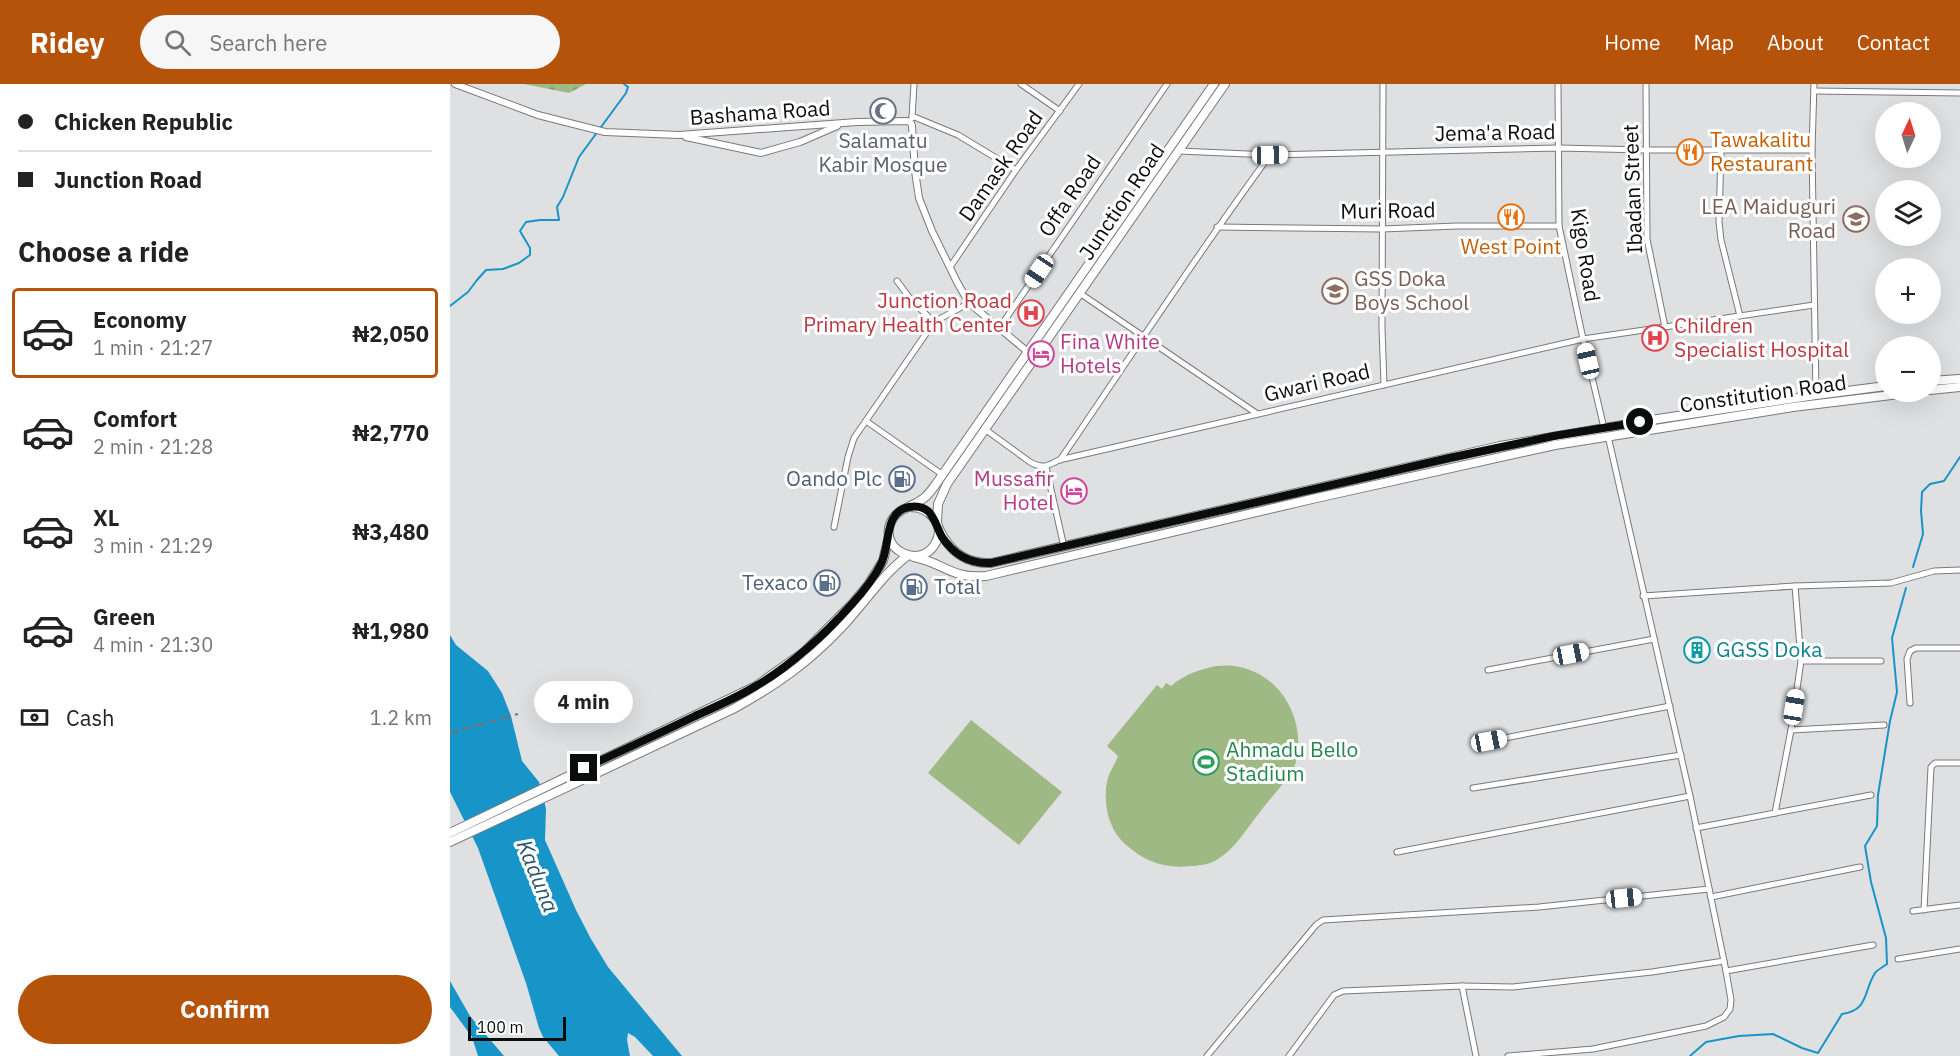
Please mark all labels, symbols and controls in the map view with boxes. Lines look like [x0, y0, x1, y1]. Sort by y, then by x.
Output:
search box [140, 15, 560, 69]
text: Ridey [30, 24, 104, 61]
icon: search [161, 26, 194, 59]
text: Search here [209, 28, 327, 57]
text: Home [1604, 28, 1661, 56]
text: Map [1694, 28, 1734, 56]
text: About [1767, 28, 1824, 56]
text: Contact [1857, 28, 1930, 56]
street label: Bashama Road [689, 93, 831, 131]
mosque icon: Salamatu Kabir Mosque [868, 96, 898, 126]
north arrow [1875, 102, 1941, 168]
map controls [1875, 102, 1941, 402]
street label: Damask Road [952, 104, 1049, 226]
text: Chicken Republic [54, 107, 233, 136]
street label: Jema'a Road [1434, 117, 1556, 147]
street label: Ibadan Street [1616, 124, 1648, 254]
place label: Tawakalitu Restaurant [1710, 125, 1813, 177]
place label: Salamatu Kabir Mosque [819, 126, 947, 178]
restaurant icon: Tawakalitu Restaurant [1675, 137, 1705, 167]
street label: Junction Road [1072, 138, 1170, 265]
car [1252, 146, 1288, 164]
street label: Offa Road [1032, 149, 1107, 242]
text: Junction Road [54, 165, 202, 194]
button: layers [1875, 180, 1941, 246]
place label: LEA Maiduguri Road [1701, 192, 1836, 244]
street label: Muri Road [1340, 195, 1436, 225]
restaurant icon: West Point [1496, 202, 1526, 232]
school or university icon: LEA Maiduguri Road [1841, 204, 1871, 234]
street label: Kigo Road [1565, 206, 1607, 304]
place label: West Point [1461, 232, 1561, 260]
text: Choose a ride [18, 234, 189, 269]
car [1021, 251, 1057, 291]
button: + [1875, 258, 1941, 324]
place label: GSS Doka Boys School [1354, 264, 1469, 316]
school or university icon: GSS Doka Boys School [1320, 276, 1350, 306]
place label: Junction Road Primary Health Center [803, 286, 1012, 338]
hospital icon: Junction Road Primary Health Center [1016, 298, 1046, 328]
text: Economy [93, 305, 187, 334]
icon: car [21, 306, 75, 360]
place label: Children Specialist Hospital [1674, 311, 1849, 363]
text: ₦2,050 [352, 319, 429, 348]
hospital icon: Children Specialist Hospital [1640, 323, 1670, 353]
place label: Fina White Hotels [1060, 327, 1160, 379]
text: 1 min · 21:27 [93, 334, 213, 361]
button: − [1875, 336, 1941, 402]
hotel icon: Fina White Hotels [1026, 339, 1056, 369]
car [1575, 341, 1601, 381]
street label: Gwari Road [1261, 356, 1373, 408]
street label: Constitution Road [1678, 367, 1848, 419]
text: Comfort [93, 404, 177, 433]
icon: car [21, 405, 75, 459]
route start [1626, 408, 1653, 435]
text: ₦2,770 [352, 418, 429, 447]
text: 2 min · 21:28 [93, 433, 213, 460]
place label: Oando Plc [786, 464, 882, 492]
fuel station icon: Oando Plc [887, 464, 917, 494]
place label: Mussafir Hotel [974, 464, 1054, 516]
hotel icon: Mussafir Hotel [1059, 476, 1089, 506]
text: XL [93, 503, 119, 532]
icon: car [21, 504, 75, 558]
text: ₦3,480 [352, 517, 429, 546]
text: 3 min · 21:29 [93, 532, 213, 559]
place label: Texaco [742, 568, 808, 596]
fuel station icon: Texaco [812, 568, 842, 598]
fuel station icon: Total [899, 572, 929, 602]
place label: Total [934, 572, 981, 600]
text: Green [93, 602, 155, 631]
icon: car [21, 603, 75, 657]
text: ₦1,980 [352, 616, 429, 645]
text: 4 min · 21:30 [93, 631, 213, 658]
building icon: GGSS Doka [1682, 635, 1712, 665]
place label: GGSS Doka [1716, 635, 1822, 663]
car [1552, 642, 1590, 666]
callout: 4 min [534, 681, 634, 723]
text: 4 min [557, 688, 610, 715]
car [1782, 688, 1806, 726]
icon: cash [18, 701, 51, 734]
text: Cash [66, 703, 115, 732]
text: 1.2 km [370, 704, 432, 731]
car [1470, 729, 1508, 753]
place label: Ahmadu Bello Stadium [1226, 735, 1358, 787]
sports icon: Ahmadu Bello Stadium [1191, 747, 1221, 777]
route end [570, 754, 597, 781]
water label: Kaduna [511, 835, 566, 916]
car [1605, 887, 1643, 909]
button: Confirm [18, 975, 432, 1044]
scale bar [468, 1014, 566, 1042]
text: 100 m [477, 1017, 524, 1037]

